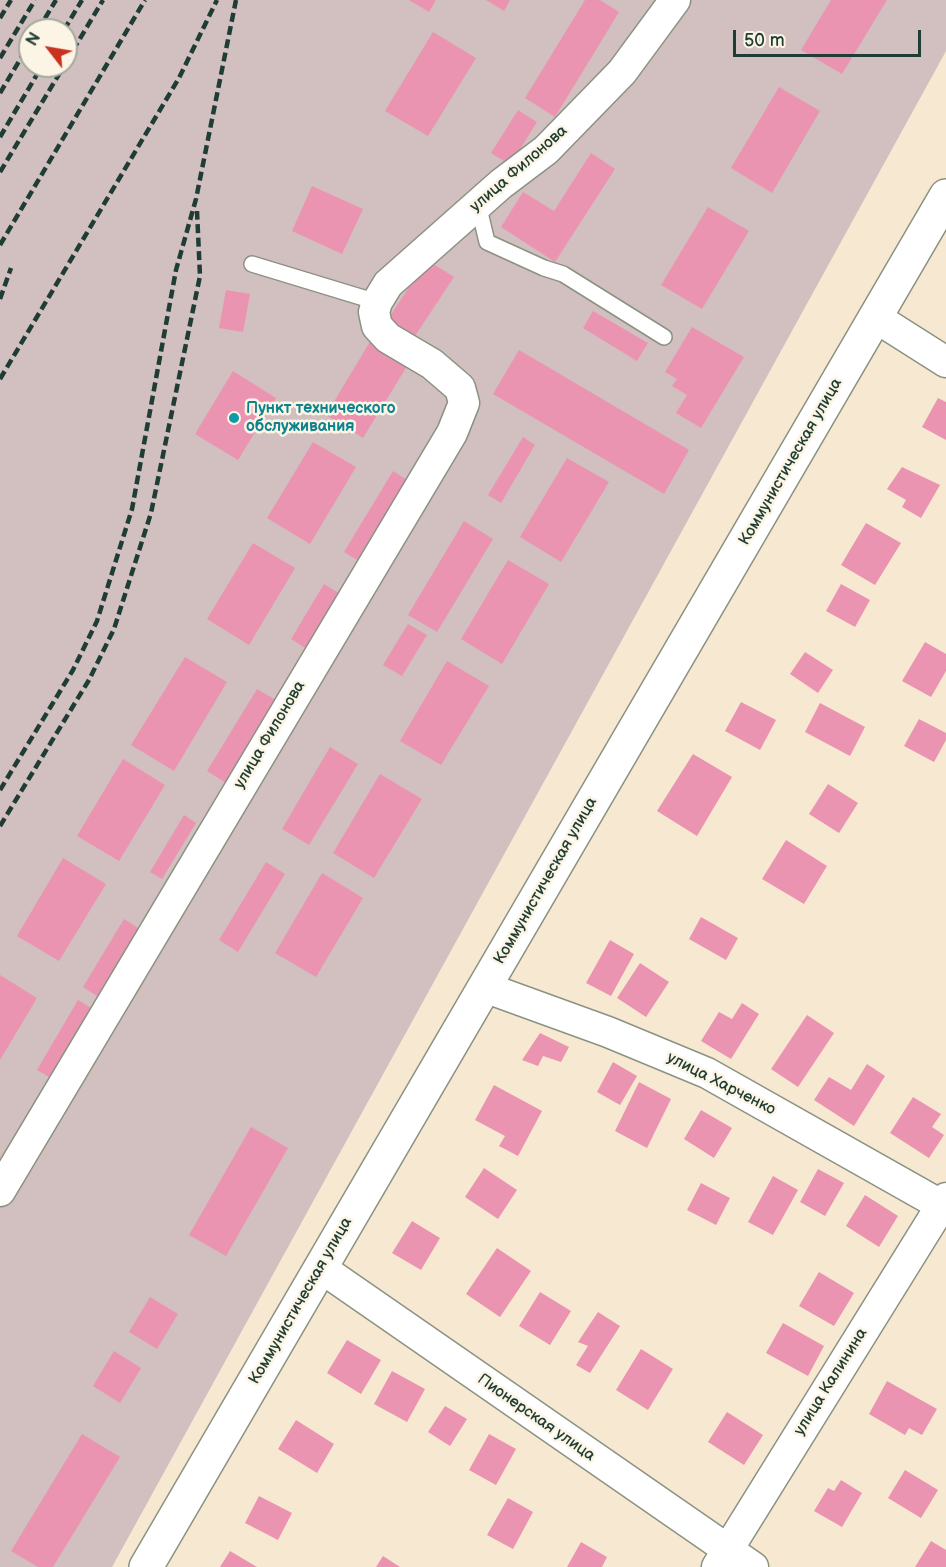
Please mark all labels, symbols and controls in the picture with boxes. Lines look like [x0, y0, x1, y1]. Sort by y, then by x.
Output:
north arrow [18, 18, 78, 78]
scale bar [736, 18, 924, 56]
text: N [23, 29, 45, 50]
text: 50 m [744, 30, 785, 51]
street label: улица Филонова [466, 122, 572, 216]
street label: Коммунистическая улица [735, 375, 847, 549]
place label: Пункт технического обслуживания [246, 399, 395, 437]
marker: Пункт технического обслуживания [227, 411, 241, 425]
street label: улица Филонова [230, 678, 310, 792]
street label: Коммунистическая улица [490, 794, 602, 968]
street label: улица Харченко [663, 1048, 779, 1120]
street label: Коммунистическая улица [245, 1214, 357, 1388]
street label: улица Калинина [790, 1325, 872, 1439]
street label: Пионерская улица [473, 1370, 599, 1466]

